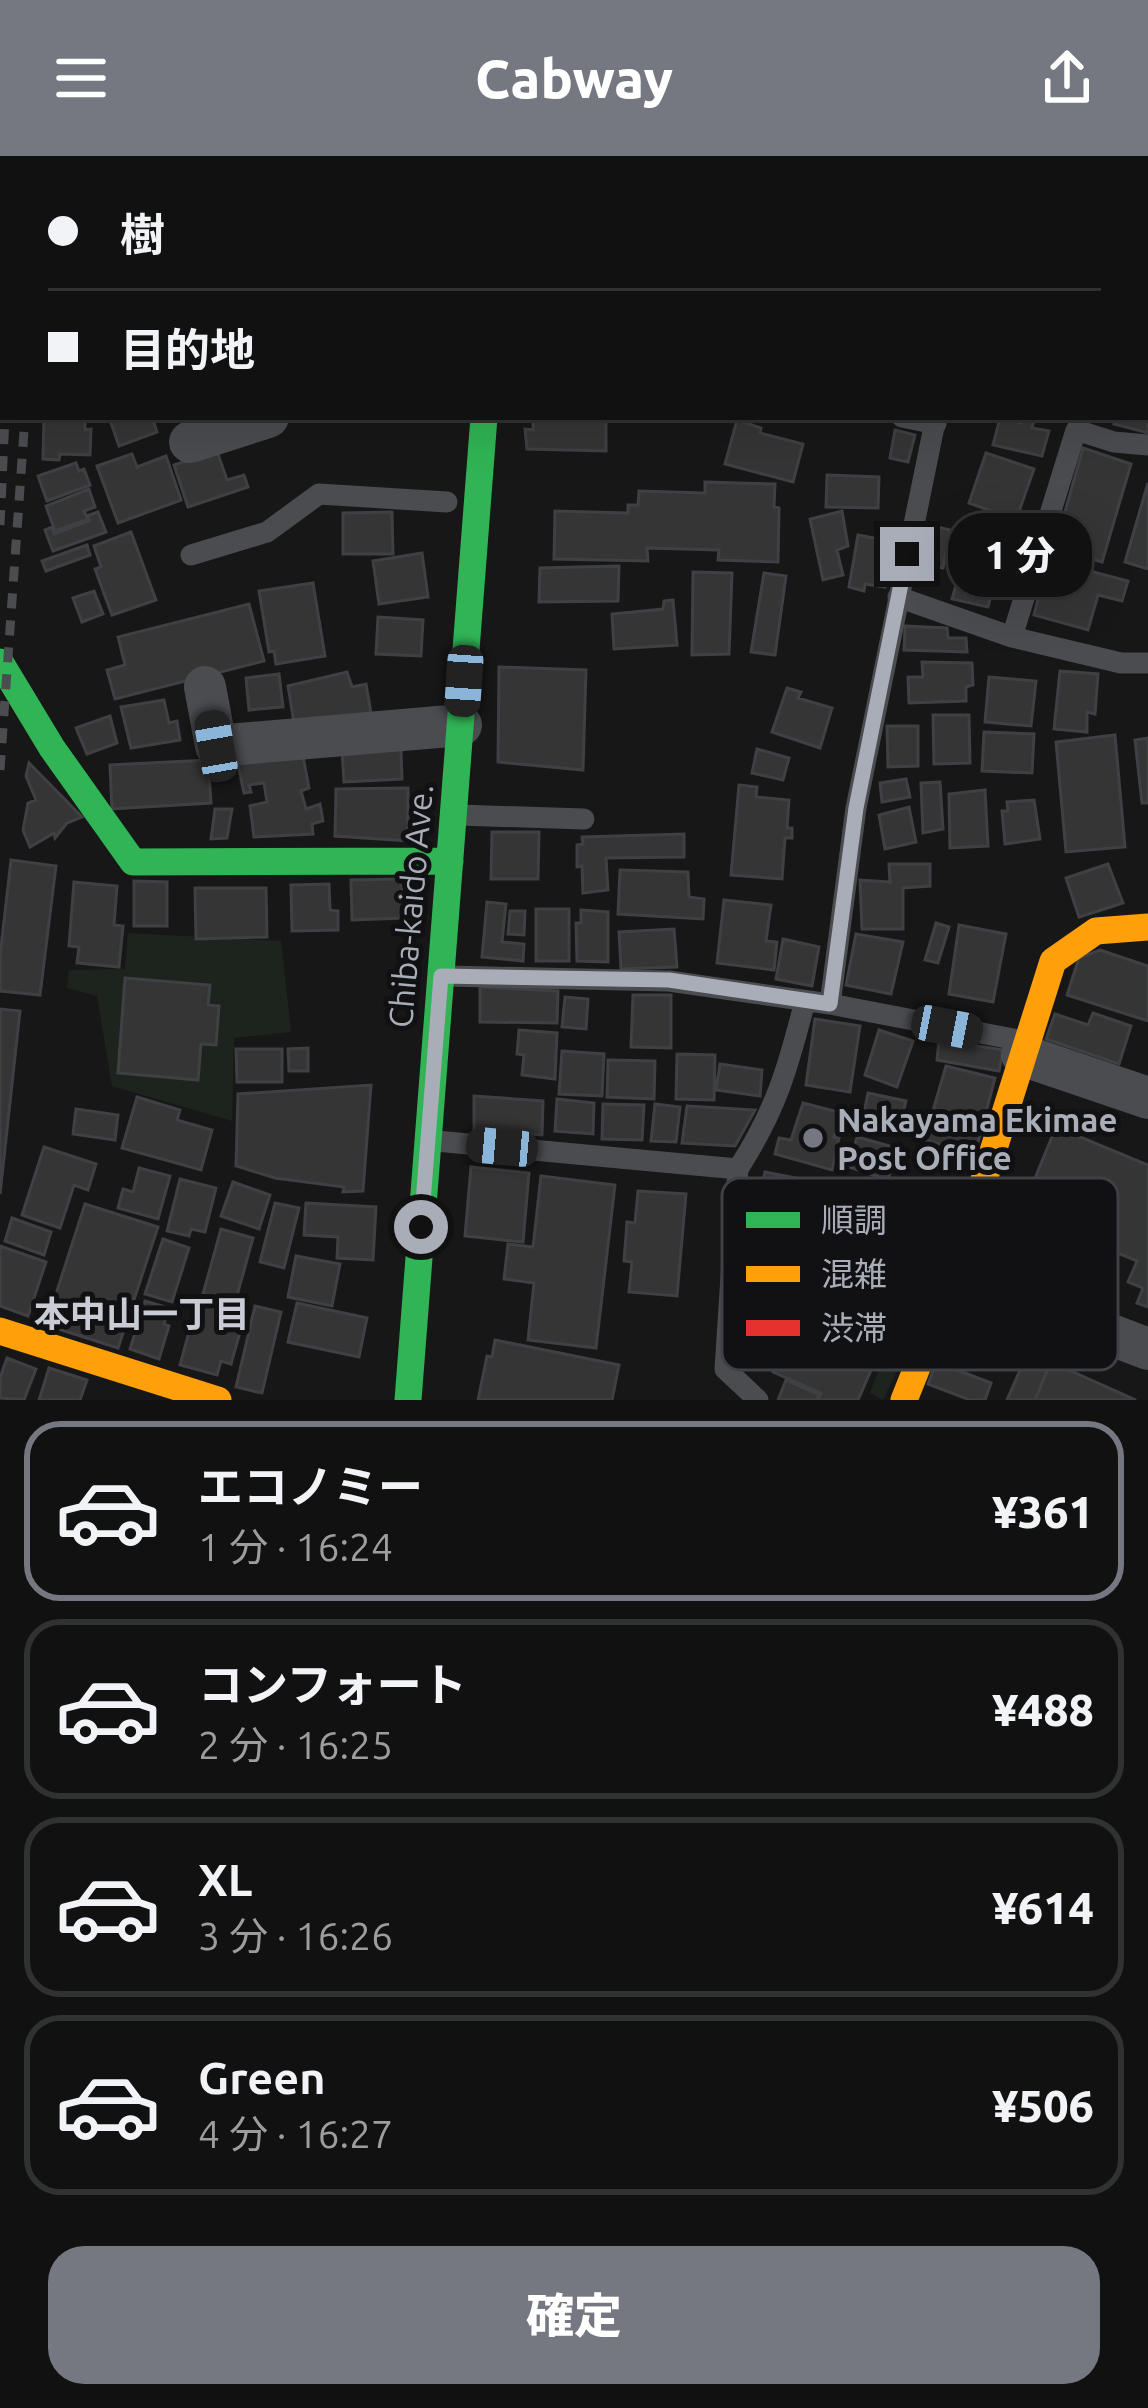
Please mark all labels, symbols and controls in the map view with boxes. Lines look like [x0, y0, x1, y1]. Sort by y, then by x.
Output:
icon: menu [48, 45, 114, 111]
icon: share [1034, 45, 1100, 111]
text: Cabway [475, 48, 673, 108]
text: 樹 [120, 209, 165, 260]
text: 目的地 [120, 324, 255, 375]
callout: 1 分 [949, 512, 1093, 596]
route end [880, 527, 934, 581]
text: 1 分 [985, 533, 1055, 576]
car [444, 644, 484, 718]
car [192, 707, 240, 785]
street label: Chiba-kaido Ave. [381, 783, 439, 1029]
car [908, 1002, 986, 1052]
place label: Nakayama Ekimae Post Office [837, 1101, 1117, 1176]
marker: Nakayama Ekimae Post Office [800, 1125, 826, 1151]
car [465, 1126, 539, 1168]
legend [722, 1178, 1118, 1370]
route start [394, 1200, 448, 1254]
text: 順調 [821, 1201, 887, 1238]
text: 混雑 [821, 1255, 887, 1292]
district label: 本中山一丁目 [34, 1293, 250, 1334]
text: 渋滞 [821, 1309, 887, 1346]
icon: car [54, 1457, 162, 1565]
text: エコノミー [198, 1461, 423, 1512]
text: ¥361 [992, 1486, 1094, 1537]
text: 1 分 · 16:24 [198, 1525, 393, 1568]
icon: car [54, 1655, 162, 1763]
text: コンフォート [198, 1659, 467, 1710]
text: ¥488 [992, 1684, 1094, 1735]
text: 2 分 · 16:25 [198, 1723, 393, 1766]
icon: car [54, 1853, 162, 1961]
text: XL [198, 1854, 252, 1905]
text: ¥614 [992, 1882, 1094, 1933]
text: 3 分 · 16:26 [198, 1914, 393, 1957]
icon: car [54, 2051, 162, 2159]
text: Green [198, 2052, 325, 2103]
text: ¥506 [992, 2080, 1094, 2131]
text: 4 分 · 16:27 [198, 2112, 393, 2155]
button: 確定 [48, 2246, 1100, 2384]

